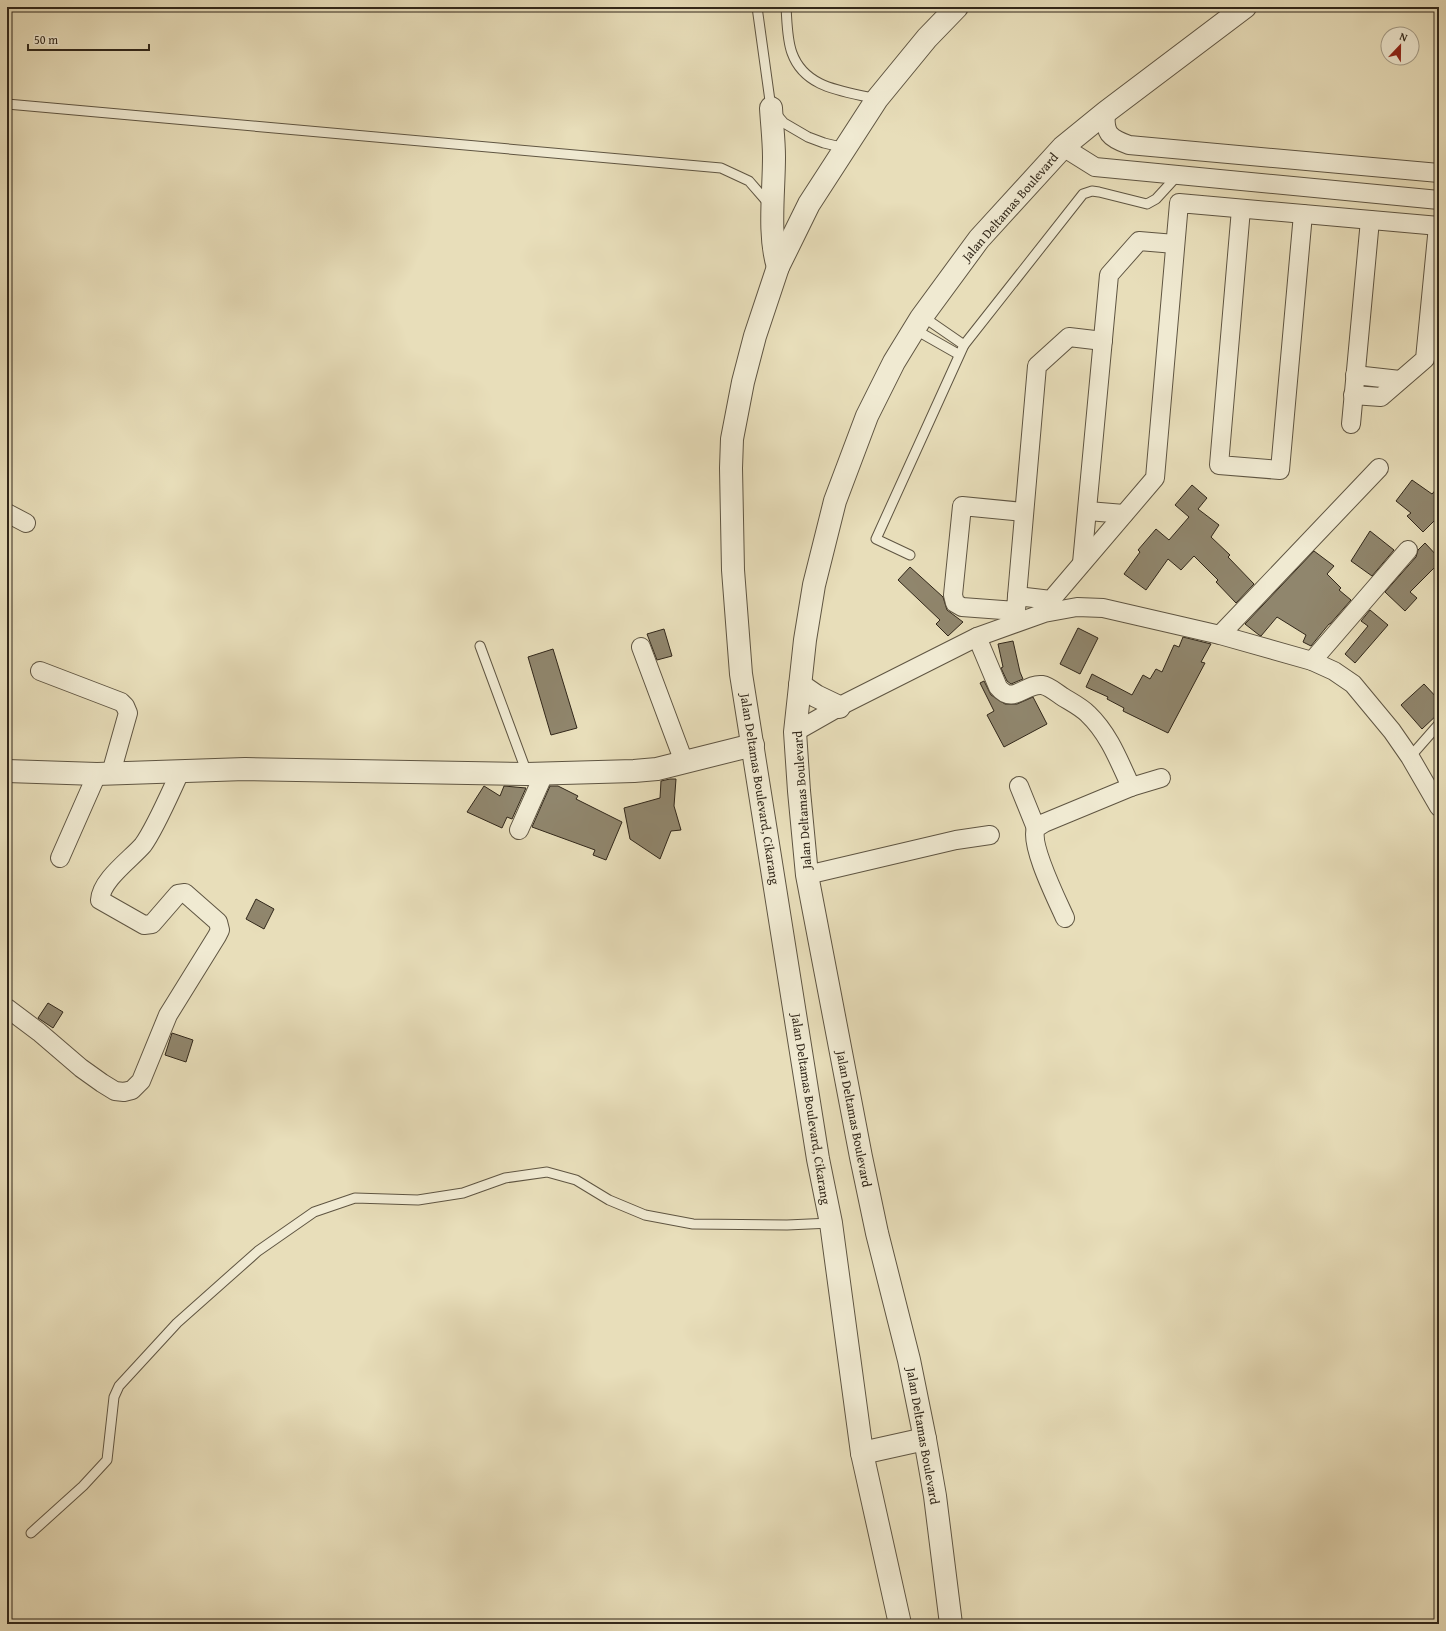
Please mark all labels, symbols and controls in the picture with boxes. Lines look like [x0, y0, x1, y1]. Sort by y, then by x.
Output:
scale bar [28, 26, 149, 52]
north arrow [1380, 26, 1420, 66]
text: N [1397, 28, 1411, 46]
text: 50 m [34, 31, 58, 48]
street label: Jalan Deltamas Boulevard [956, 148, 1063, 267]
street label: Jalan Deltamas Boulevard, Cikarang [735, 690, 785, 886]
street label: Jalan Deltamas Boulevard [788, 730, 816, 872]
street label: Jalan Deltamas Boulevard, Cikarang [786, 1010, 836, 1206]
street label: Jalan Deltamas Boulevard [831, 1047, 877, 1189]
street label: Jalan Deltamas Boulevard [901, 1364, 944, 1506]

